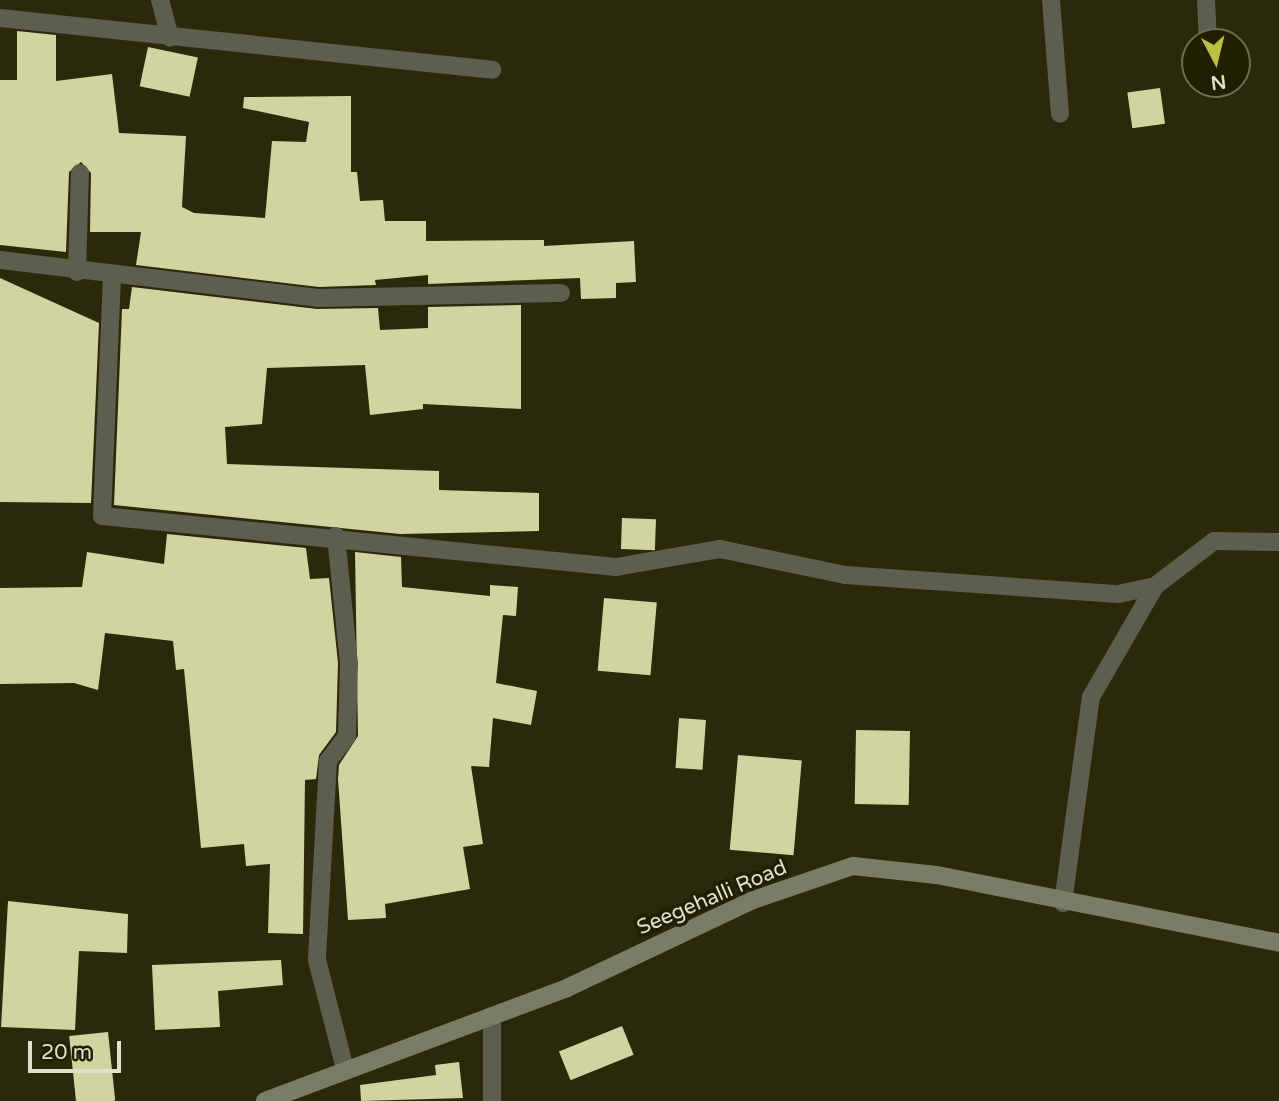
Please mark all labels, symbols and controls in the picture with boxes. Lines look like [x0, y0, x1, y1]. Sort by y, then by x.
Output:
north arrow [1181, 28, 1251, 98]
text: N [1209, 70, 1227, 94]
street label: Seegehalli Road [633, 855, 791, 941]
scale bar [32, 1028, 124, 1072]
text: 20 m [41, 1040, 92, 1065]

